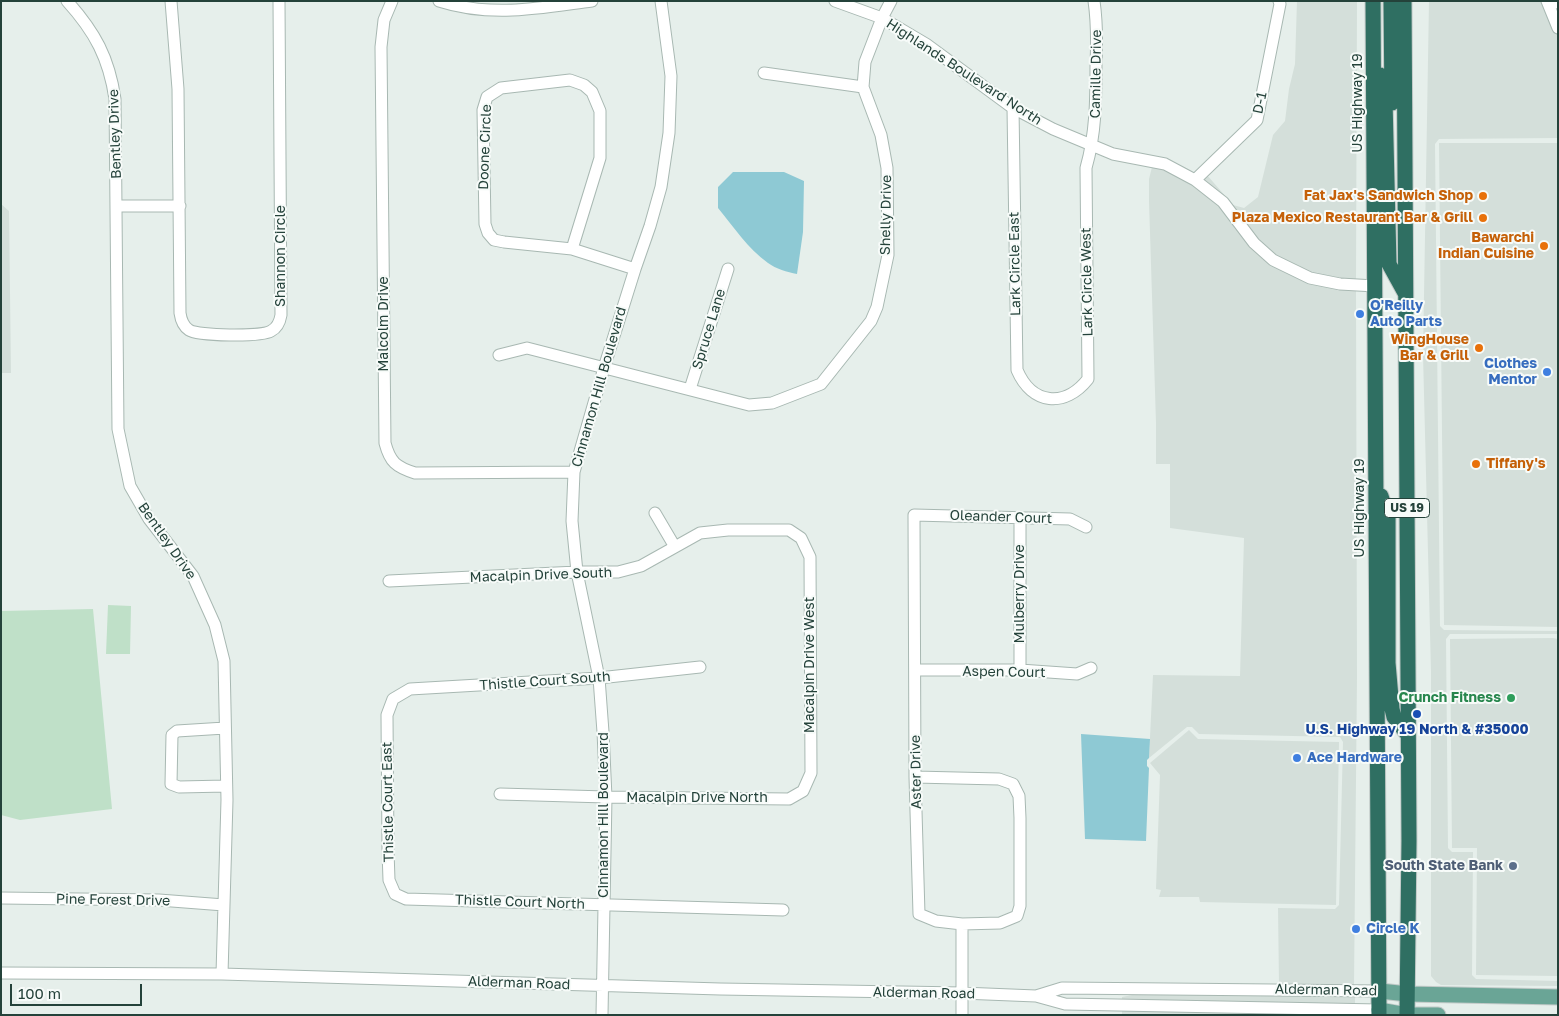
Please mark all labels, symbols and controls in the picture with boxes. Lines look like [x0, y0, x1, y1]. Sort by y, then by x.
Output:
street label: Highlands Boulevard North [883, 15, 1045, 129]
street label: Camille Drive [1087, 30, 1105, 118]
street label: US Highway 19 [1350, 53, 1366, 153]
street label: Bentley Drive [105, 89, 125, 179]
street label: D-1 [1250, 91, 1270, 115]
street label: Doone Circle [475, 104, 495, 190]
street label: Shelly Drive [877, 175, 895, 255]
place label: Fat Jax's Sandwich Shop [1304, 188, 1473, 204]
marker: Fat Jax's Sandwich Shop [1477, 190, 1489, 202]
street label: Shannon Circle [273, 205, 289, 307]
place label: Plaza Mexico Restaurant Bar & Grill [1232, 210, 1473, 226]
street label: Lark Circle East [1006, 212, 1024, 316]
marker: Plaza Mexico Restaurant Bar & Grill [1477, 212, 1489, 224]
street label: Lark Circle West [1078, 227, 1096, 337]
place label: Bawarchi Indian Cuisine [1438, 230, 1534, 262]
marker: Bawarchi Indian Cuisine [1538, 240, 1550, 252]
street label: Malcolm Drive [376, 276, 392, 372]
street label: Spruce Lane [689, 287, 729, 371]
place label: O'Reilly Auto Parts [1370, 298, 1442, 331]
street label: Cinnamon Hill Boulevard [568, 305, 630, 469]
marker: O'Reilly Auto Parts [1354, 308, 1366, 320]
place label: WingHouse Bar & Grill [1391, 332, 1469, 364]
marker: WingHouse Bar & Grill [1473, 342, 1485, 354]
place label: Clothes Mentor [1484, 356, 1537, 388]
marker: Clothes Mentor [1541, 366, 1553, 378]
place label: Tiffany's [1486, 456, 1546, 472]
street label: US Highway 19 [1352, 458, 1368, 558]
marker: Tiffany's [1470, 458, 1482, 470]
road number: US 19 [1384, 498, 1430, 518]
street label: Bentley Drive [134, 499, 200, 583]
street label: Oleander Court [949, 507, 1053, 527]
street label: Mulberry Drive [1012, 544, 1028, 644]
street label: Macalpin Drive South [469, 564, 613, 586]
street label: Macalpin Drive West [802, 597, 818, 733]
street label: Aspen Court [962, 663, 1046, 681]
street label: Thistle Court South [479, 668, 611, 694]
place label: Crunch Fitness [1399, 690, 1501, 706]
marker: Crunch Fitness [1505, 692, 1517, 704]
marker: U.S. Highway 19 North & #35000 [1411, 708, 1423, 720]
place label: U.S. Highway 19 North & #35000 [1305, 722, 1529, 738]
street label: Cinnamon Hill Boulevard [596, 732, 612, 898]
street label: Aster Drive [907, 735, 925, 809]
street label: Thistle Court East [379, 742, 397, 862]
place label: Ace Hardware [1307, 750, 1402, 766]
marker: Ace Hardware [1291, 752, 1303, 764]
street label: Macalpin Drive North [626, 790, 768, 806]
place label: South State Bank [1384, 858, 1503, 874]
marker: South State Bank [1507, 860, 1519, 872]
street label: Pine Forest Drive [56, 891, 170, 909]
street label: Thistle Court North [455, 891, 585, 913]
place label: Circle K [1366, 921, 1420, 937]
marker: Circle K [1350, 923, 1362, 935]
street label: Alderman Road [468, 973, 570, 993]
scale bar [12, 974, 145, 1006]
street label: Alderman Road [1275, 981, 1377, 999]
text: 100 m [18, 984, 61, 1002]
street label: Alderman Road [873, 984, 975, 1002]

